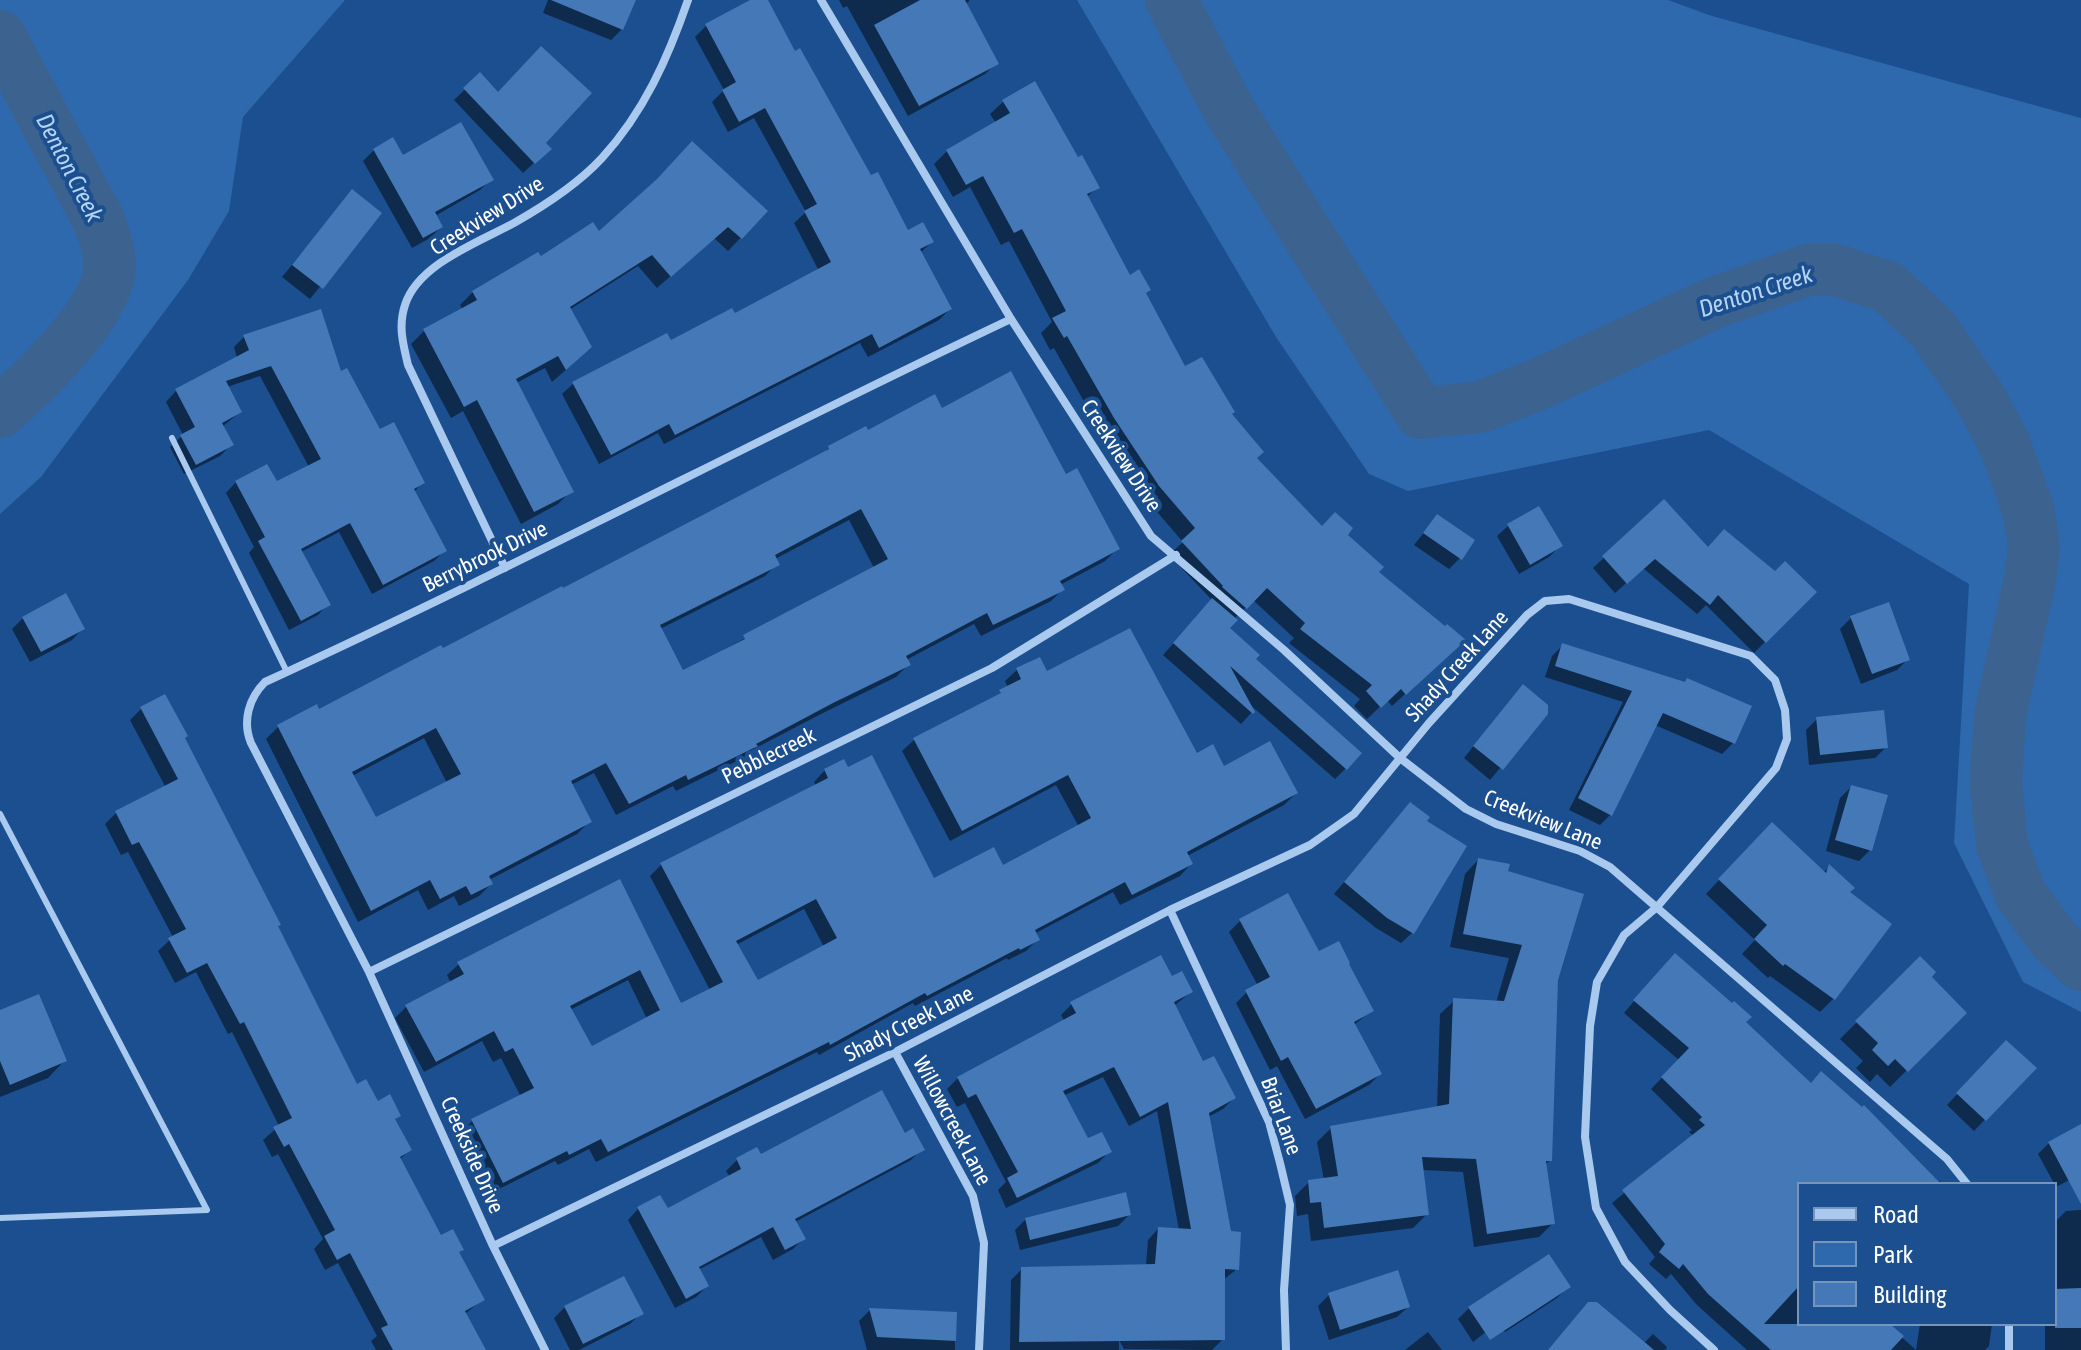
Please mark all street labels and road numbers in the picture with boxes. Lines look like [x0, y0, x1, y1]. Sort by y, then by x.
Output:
street label: Creekview Drive [425, 171, 549, 261]
street label: Creekview Drive [1075, 395, 1167, 517]
street label: Berrybrook Drive [418, 515, 552, 599]
street label: Shady Creek Lane [1400, 605, 1514, 727]
street label: Pebblecreek [718, 722, 820, 790]
street label: Creekview Lane [1480, 784, 1606, 856]
street label: Shady Creek Lane [840, 980, 978, 1068]
street label: Willowcreek Lane [907, 1052, 997, 1190]
street label: Briar Lane [1255, 1073, 1307, 1159]
street label: Creekside Drive [435, 1093, 509, 1217]

